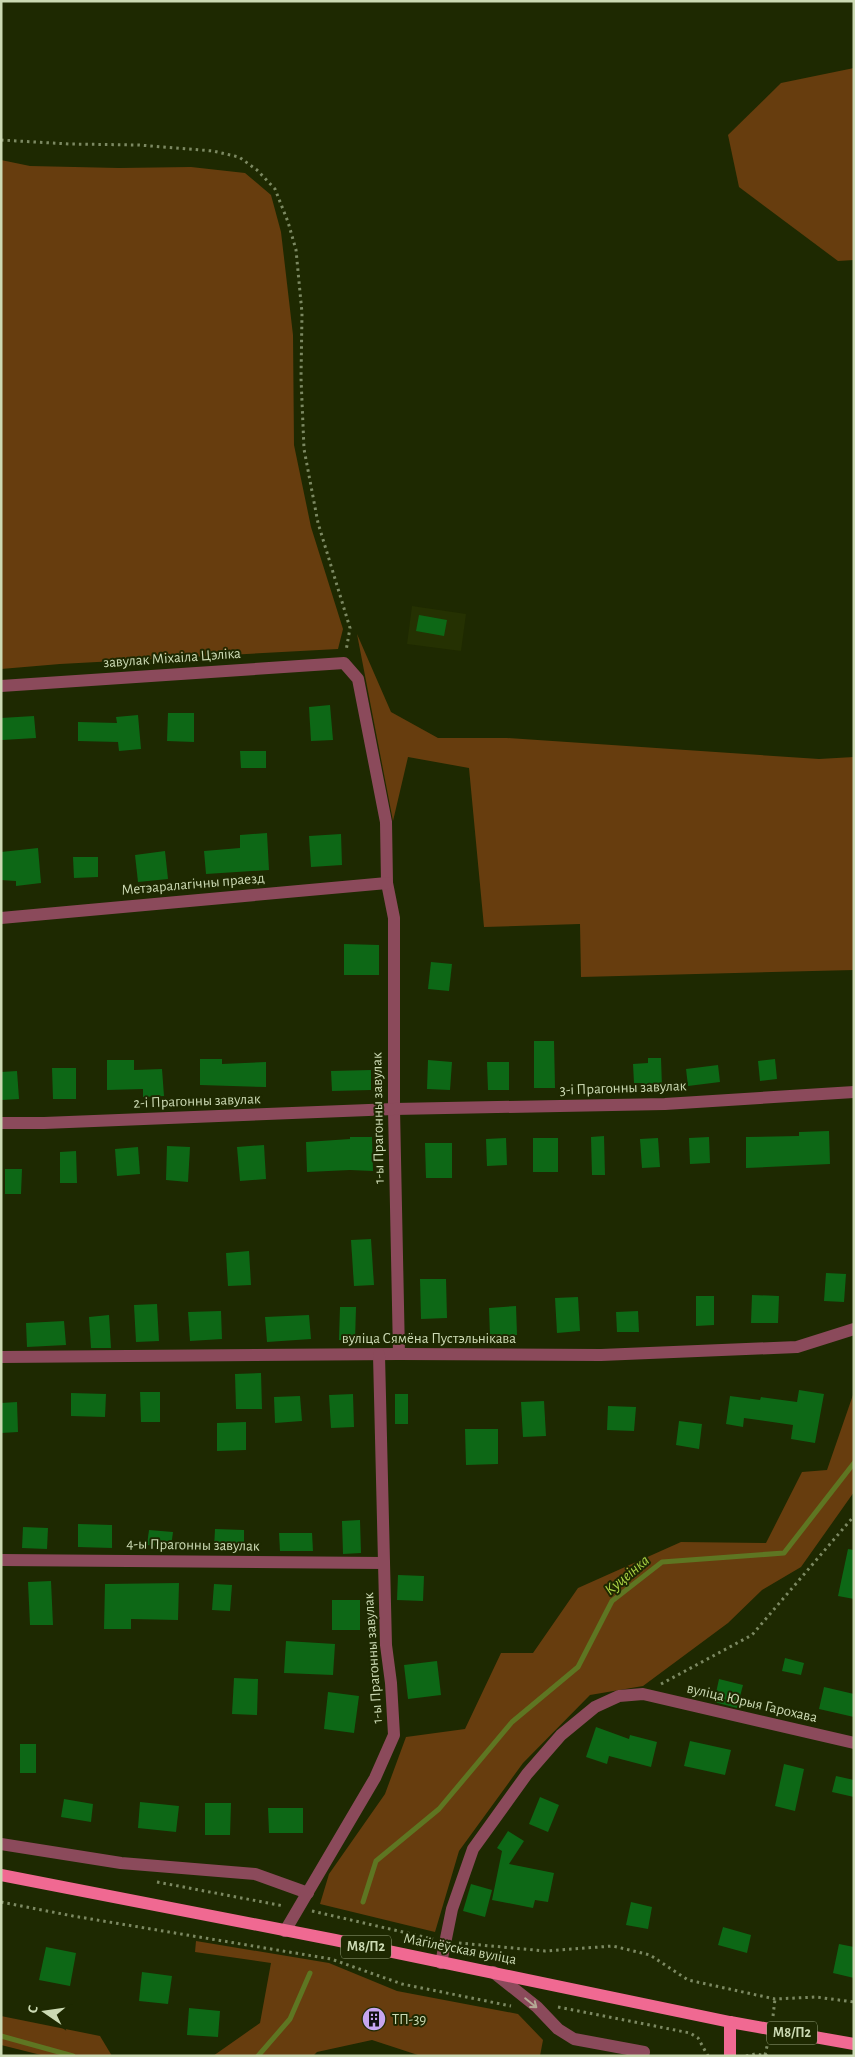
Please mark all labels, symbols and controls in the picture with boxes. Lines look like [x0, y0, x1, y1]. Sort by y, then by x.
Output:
street label: завулак Міхаіла Цэліка [103, 646, 242, 670]
street label: Метэаралагічны праезд [121, 870, 265, 898]
street label: 1-ы Прагонны завулак [369, 1052, 387, 1184]
street label: 3-і Прагонны завулак [559, 1078, 687, 1098]
street label: 2-і Прагонны завулак [133, 1091, 261, 1111]
street label: вуліца Сямёна Пустэльнікава [342, 1331, 516, 1346]
street label: 4-ы Прагонны завулак [126, 1536, 260, 1554]
water label: Куцеінка [602, 1552, 652, 1598]
street label: 1-ы Прагонны завулак [361, 1592, 385, 1724]
street label: вуліца Юрыя Гарохава [685, 1681, 819, 1725]
street label: Магілёўская вуліца [402, 1931, 518, 1967]
road number: М8/П2 [341, 1935, 391, 1958]
north arrow [20, 1987, 70, 2037]
one-way arrow [525, 1997, 538, 2008]
text: С [26, 2004, 41, 2015]
building icon: ТП-39 [361, 2006, 387, 2032]
place label: ТП-39 [392, 2012, 426, 2027]
road number: М8/П2 [767, 2022, 817, 2045]

